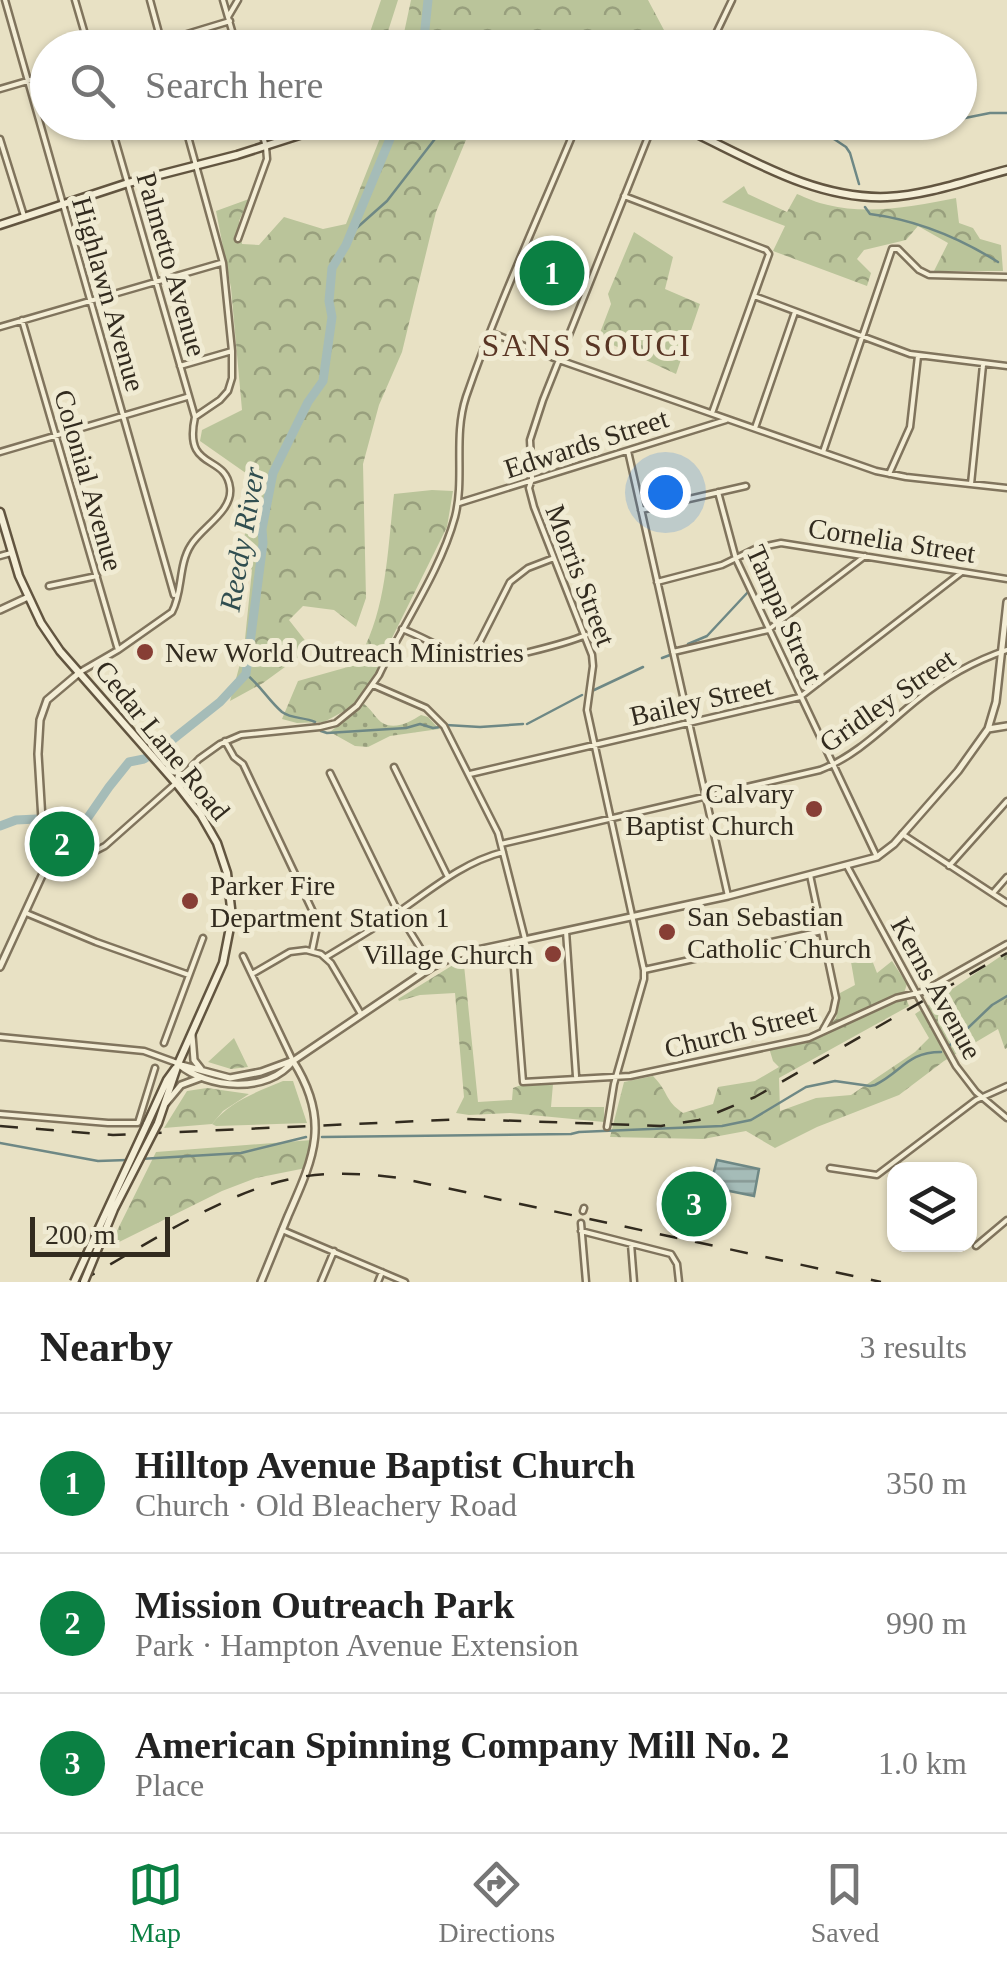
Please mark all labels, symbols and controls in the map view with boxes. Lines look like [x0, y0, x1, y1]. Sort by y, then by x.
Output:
search box [30, 30, 977, 140]
icon: search [65, 58, 120, 113]
text: Search here [145, 64, 323, 106]
street label: Palmetto Avenue [130, 169, 213, 360]
street label: Highlawn Avenue [66, 193, 151, 395]
pin: 1 [520, 236, 584, 310]
district label: SANS SOUCI [482, 327, 692, 363]
street label: Colonial Avenue [48, 386, 129, 574]
street label: Edwards Street [500, 402, 672, 485]
water label: Reedy River [212, 464, 270, 615]
your location [640, 467, 691, 518]
street label: Morris Street [539, 500, 622, 650]
street label: Cornelia Street [806, 512, 978, 569]
street label: Tampa Street [740, 540, 829, 688]
place label: New World Outreach Ministries [165, 637, 524, 668]
marker: New World Outreach Ministries [134, 641, 156, 663]
street label: Gridley Street [814, 642, 961, 758]
street label: Cedar Lane Road [89, 654, 236, 826]
street label: Bailey Street [627, 669, 776, 732]
place label: Calvary Baptist Church [625, 778, 794, 841]
marker: Calvary Baptist Church [803, 798, 825, 820]
pin: 2 [30, 806, 94, 882]
place label: Parker Fire Department Station 1 [210, 870, 450, 933]
marker: Parker Fire Department Station 1 [179, 890, 201, 912]
place label: San Sebastian Catholic Church [687, 901, 871, 964]
street label: Kerns Avenue [885, 912, 988, 1065]
marker: San Sebastian Catholic Church [656, 921, 678, 943]
place label: Village Church [363, 939, 533, 970]
marker: Village Church [542, 943, 564, 965]
street label: Church Street [661, 997, 819, 1064]
map controls [887, 1162, 977, 1252]
button: layers [887, 1162, 977, 1252]
pin: 3 [662, 1166, 726, 1242]
scale bar [30, 1212, 170, 1256]
text: 200 m [45, 1219, 116, 1250]
text: Nearby [40, 1324, 173, 1370]
text: 3 results [859, 1329, 967, 1365]
text: Hilltop Avenue Baptist Church [135, 1444, 635, 1486]
text: 1 [65, 1465, 81, 1501]
text: 350 m [886, 1465, 967, 1501]
text: Church · Old Bleachery Road [135, 1487, 517, 1523]
text: Mission Outreach Park [135, 1584, 514, 1626]
text: 2 [65, 1605, 81, 1641]
text: 990 m [886, 1605, 967, 1641]
text: Park · Hampton Avenue Extension [135, 1627, 579, 1663]
text: American Spinning Company Mill No. 2 [135, 1724, 790, 1766]
text: 3 [65, 1745, 81, 1781]
text: 1.0 km [878, 1745, 967, 1781]
text: Place [135, 1767, 204, 1803]
tab: Map [128, 1857, 183, 1949]
tab: Directions [438, 1857, 555, 1949]
tab: Saved [811, 1857, 879, 1949]

